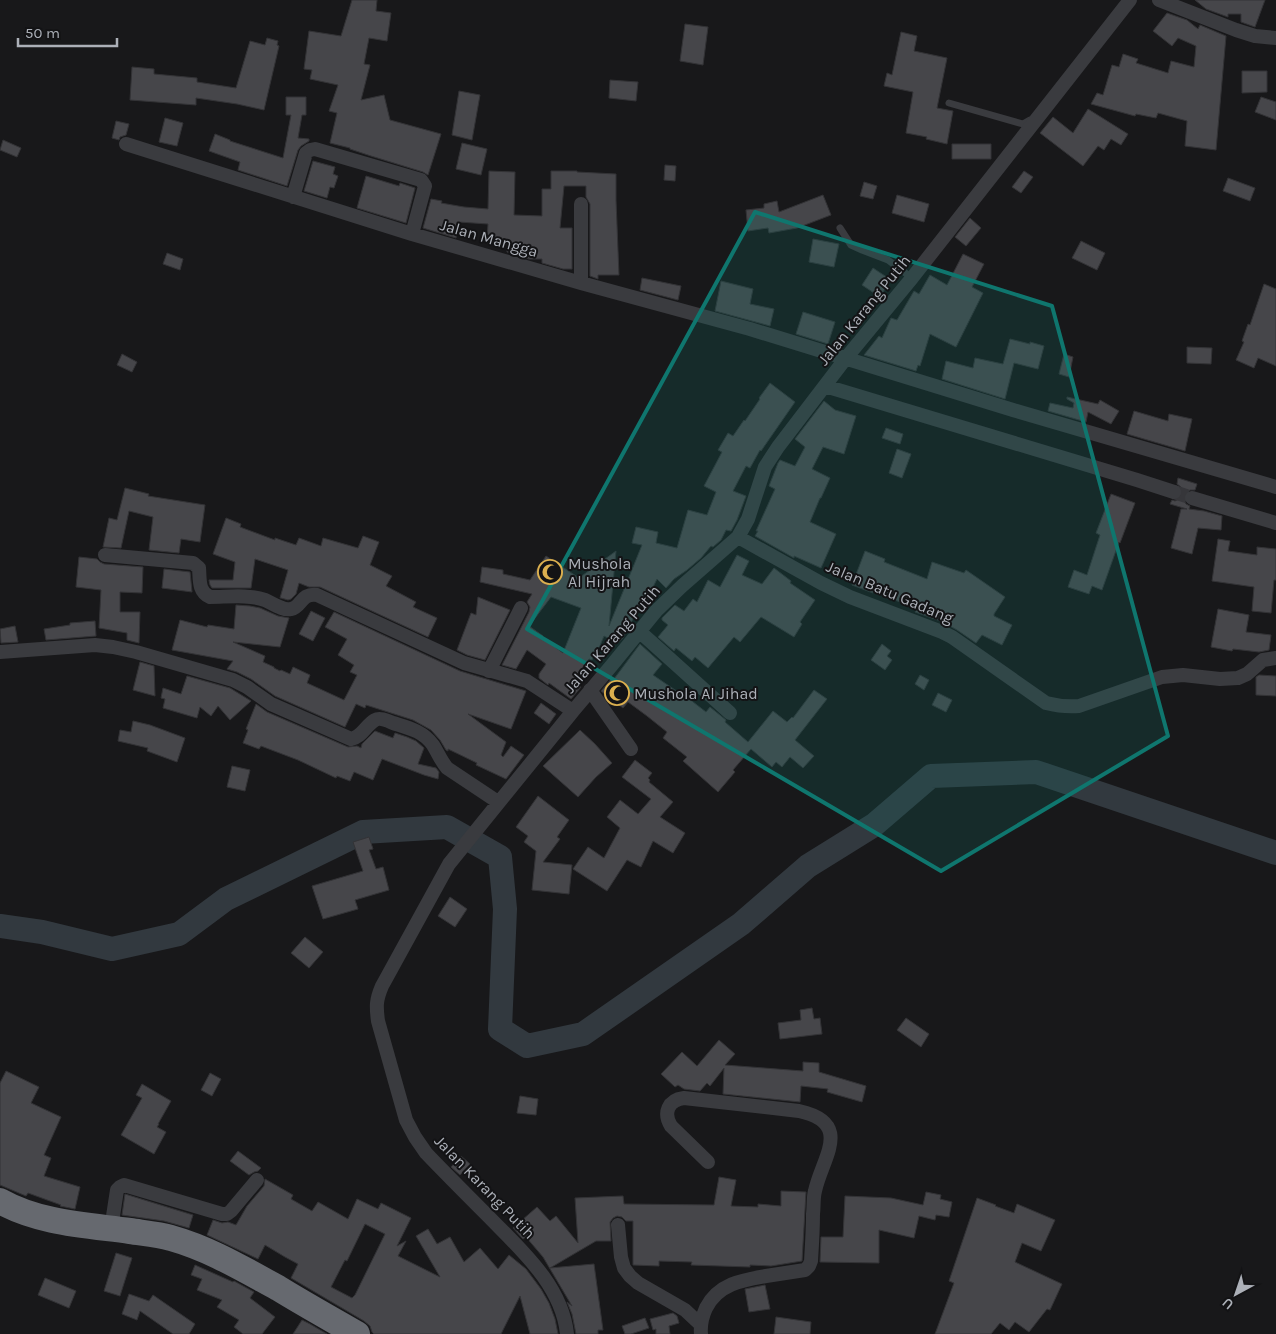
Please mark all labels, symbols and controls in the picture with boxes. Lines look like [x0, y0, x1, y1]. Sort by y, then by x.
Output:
scale bar [18, 15, 116, 47]
text: 50 m [25, 24, 60, 42]
street label: Jalan Mangga [438, 215, 540, 261]
street label: Jalan Karang Putih [814, 251, 914, 369]
place label: Mushola Al Hijrah [568, 554, 631, 591]
street label: Jalan Batu Gadang [824, 557, 956, 627]
mosque icon: Mushola Al Hijrah [537, 559, 563, 585]
street label: Jalan Karang Putih [560, 581, 664, 697]
mosque icon: Mushola Al Jihad [604, 680, 630, 706]
place label: Mushola Al Jihad [634, 684, 758, 703]
street label: Jalan Karang Putih [431, 1131, 539, 1243]
north arrow [1211, 1269, 1261, 1319]
text: U [1219, 1294, 1237, 1313]

